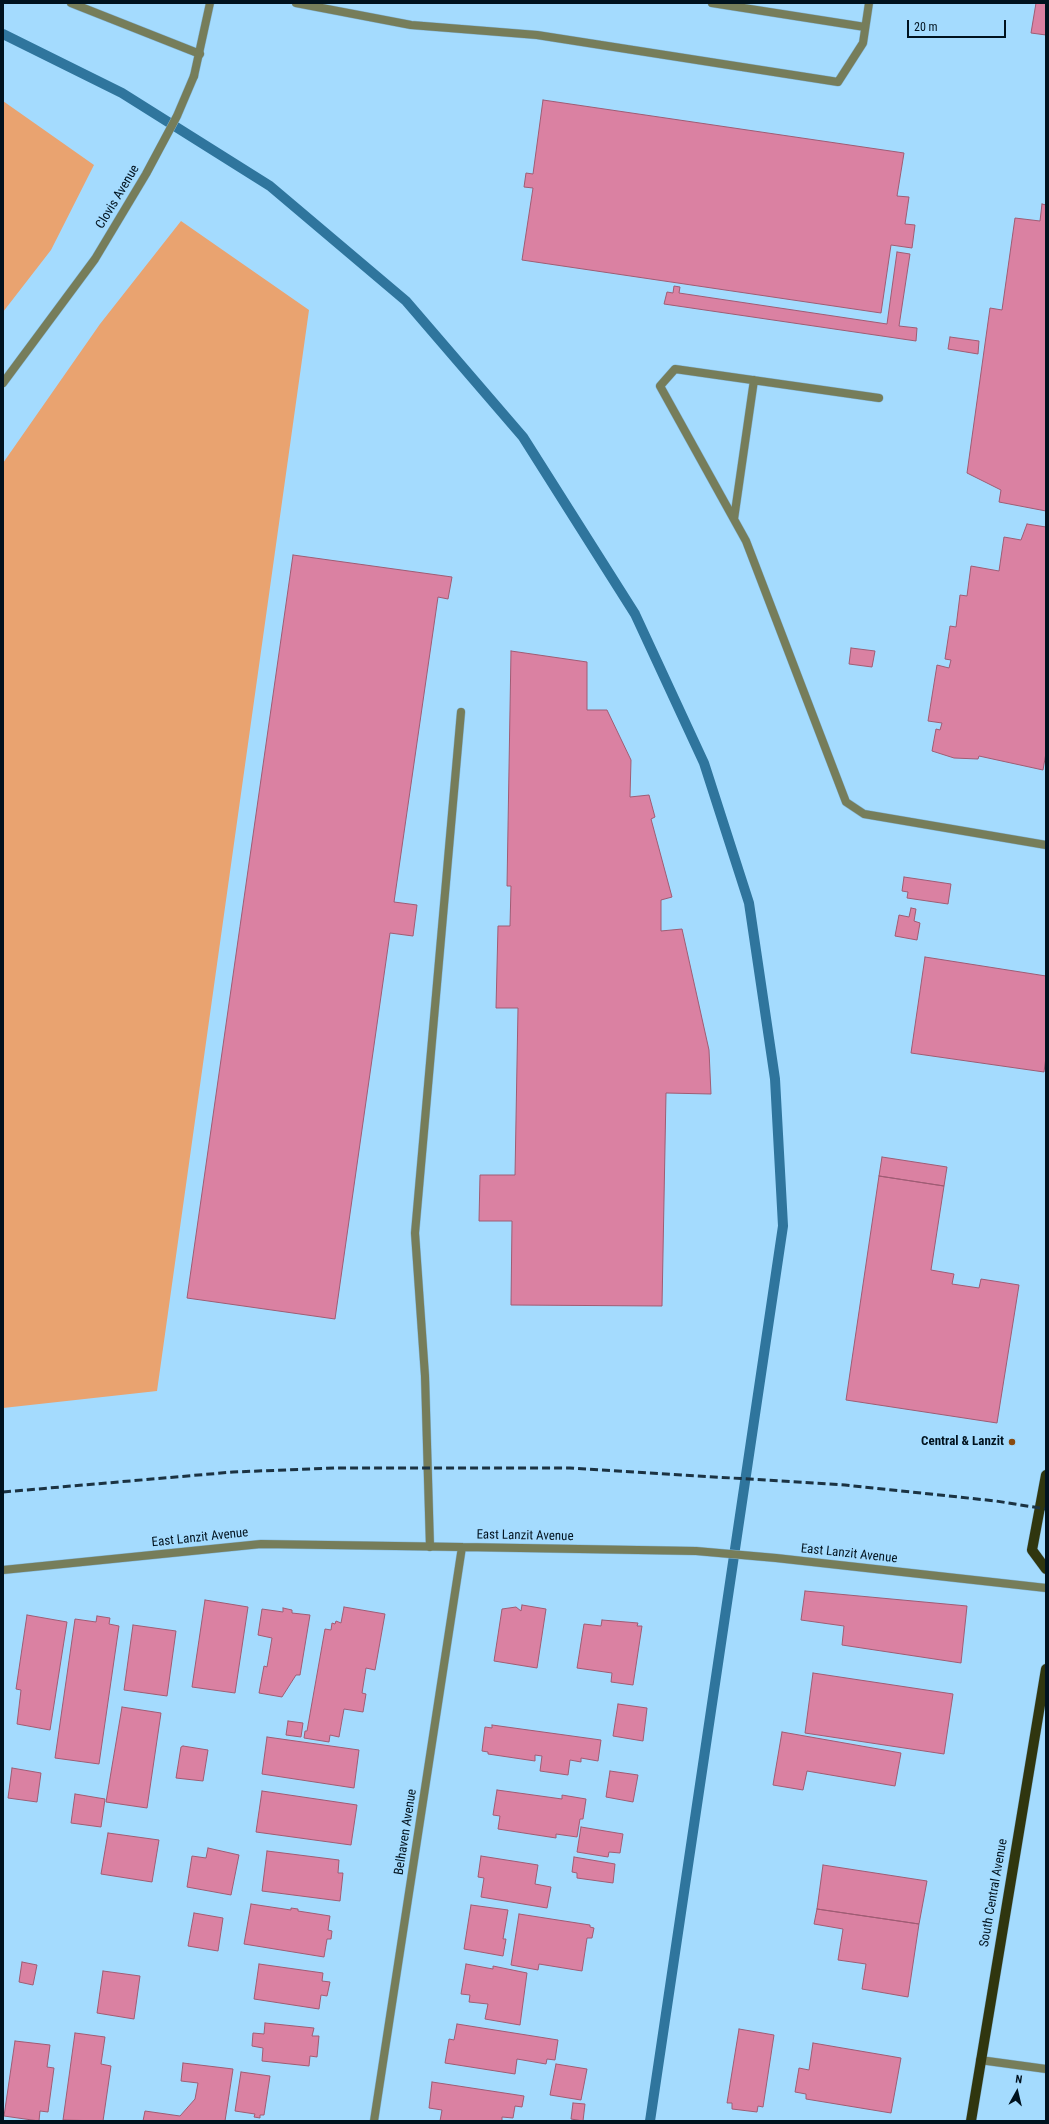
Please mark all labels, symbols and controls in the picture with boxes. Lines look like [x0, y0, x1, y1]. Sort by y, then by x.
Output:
scale bar [909, 12, 1008, 38]
text: 20 m [914, 20, 938, 34]
street label: Clovis Avenue [93, 162, 143, 232]
place label: Central & Lanzit [921, 1434, 1004, 1450]
marker: Central & Lanzit [1007, 1437, 1017, 1447]
street label: East Lanzit Avenue [151, 1525, 249, 1551]
street label: East Lanzit Avenue [476, 1527, 574, 1545]
street label: East Lanzit Avenue [800, 1541, 898, 1567]
street label: Belhaven Avenue [392, 1788, 420, 1876]
street label: South Central Avenue [977, 1838, 1011, 1948]
north arrow [997, 2072, 1037, 2112]
text: N [1014, 2073, 1023, 2087]

